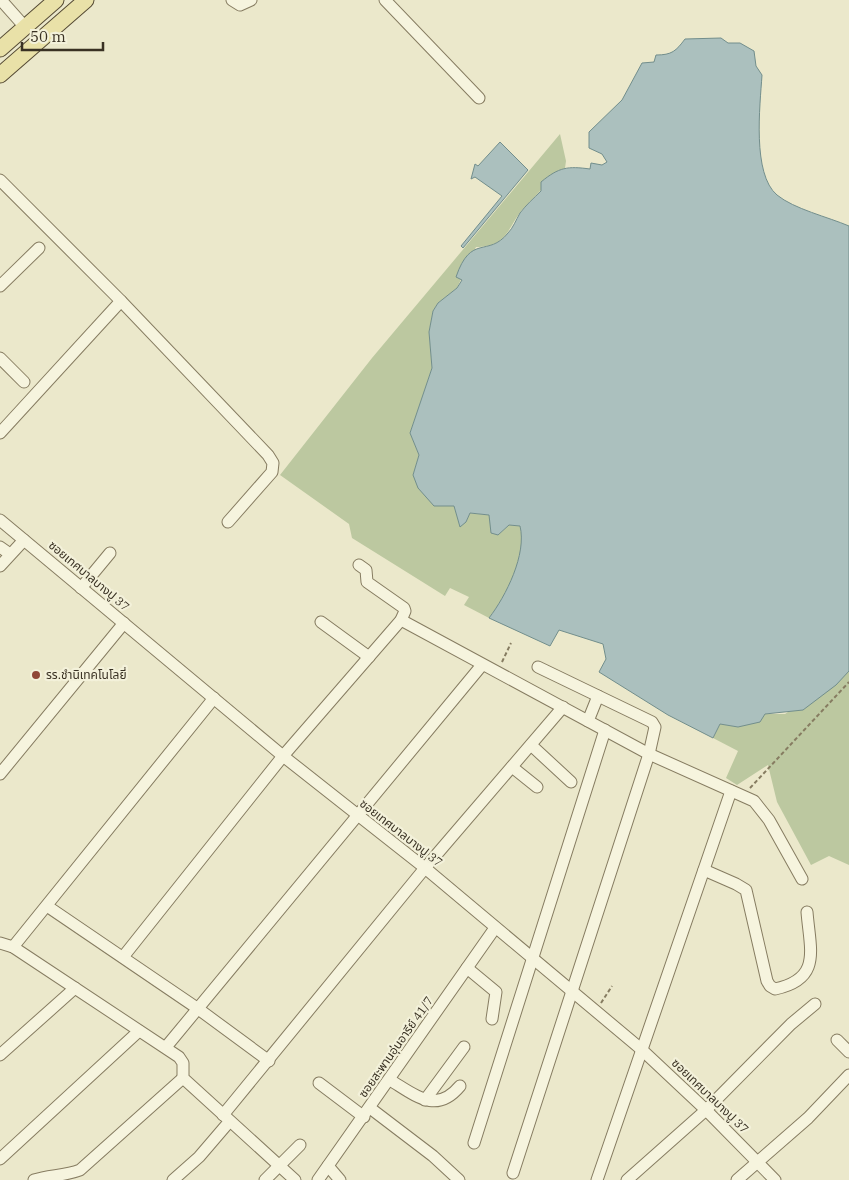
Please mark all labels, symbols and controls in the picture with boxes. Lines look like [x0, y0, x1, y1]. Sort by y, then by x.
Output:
scale bar [22, 20, 104, 52]
text: 50 m [30, 27, 66, 46]
street label: ซอยเทศบาลบางปู 37 [46, 537, 133, 614]
place label: รร.ชำนิเทคโนโลยี่ [46, 666, 127, 682]
marker: รร.ชำนิเทคโนโลยี่ [30, 669, 42, 681]
street label: ซอยเทศบาลบางปู 37 [357, 796, 446, 870]
street label: ซอยสะพานอุ่นอารีย์ 41/7 [355, 993, 436, 1100]
street label: ซอยเทศบาลบางปู 37 [669, 1055, 752, 1136]

